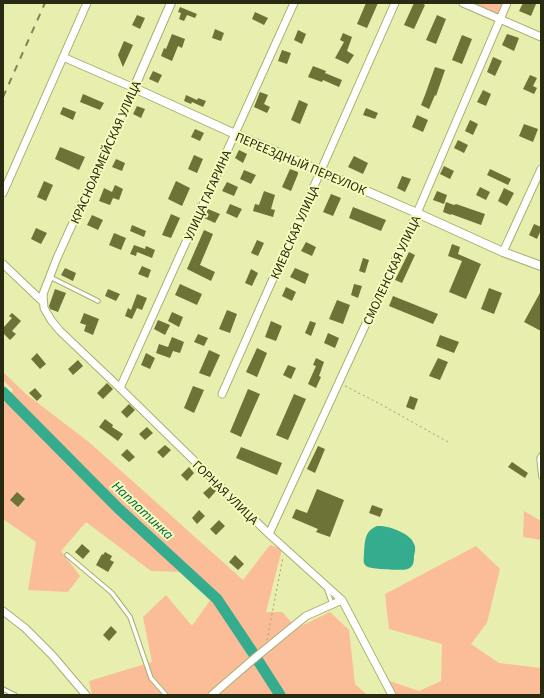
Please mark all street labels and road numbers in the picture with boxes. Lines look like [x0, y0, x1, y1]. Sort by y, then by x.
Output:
street label: КРАСНОАРМЕЙСКАЯ УЛИЦА [66, 77, 146, 227]
street label: ПЕРЕЕЗДНЫЙ ПЕРЕУЛОК [232, 128, 369, 200]
street label: УЛИЦА ГАГАРИНА [180, 146, 236, 244]
street label: КИЕВСКАЯ УЛИЦА [266, 182, 324, 282]
street label: СМОЛЕНСКАЯ УЛИЦА [359, 212, 426, 328]
street label: ГОРНАЯ УЛИЦА [188, 456, 263, 530]

